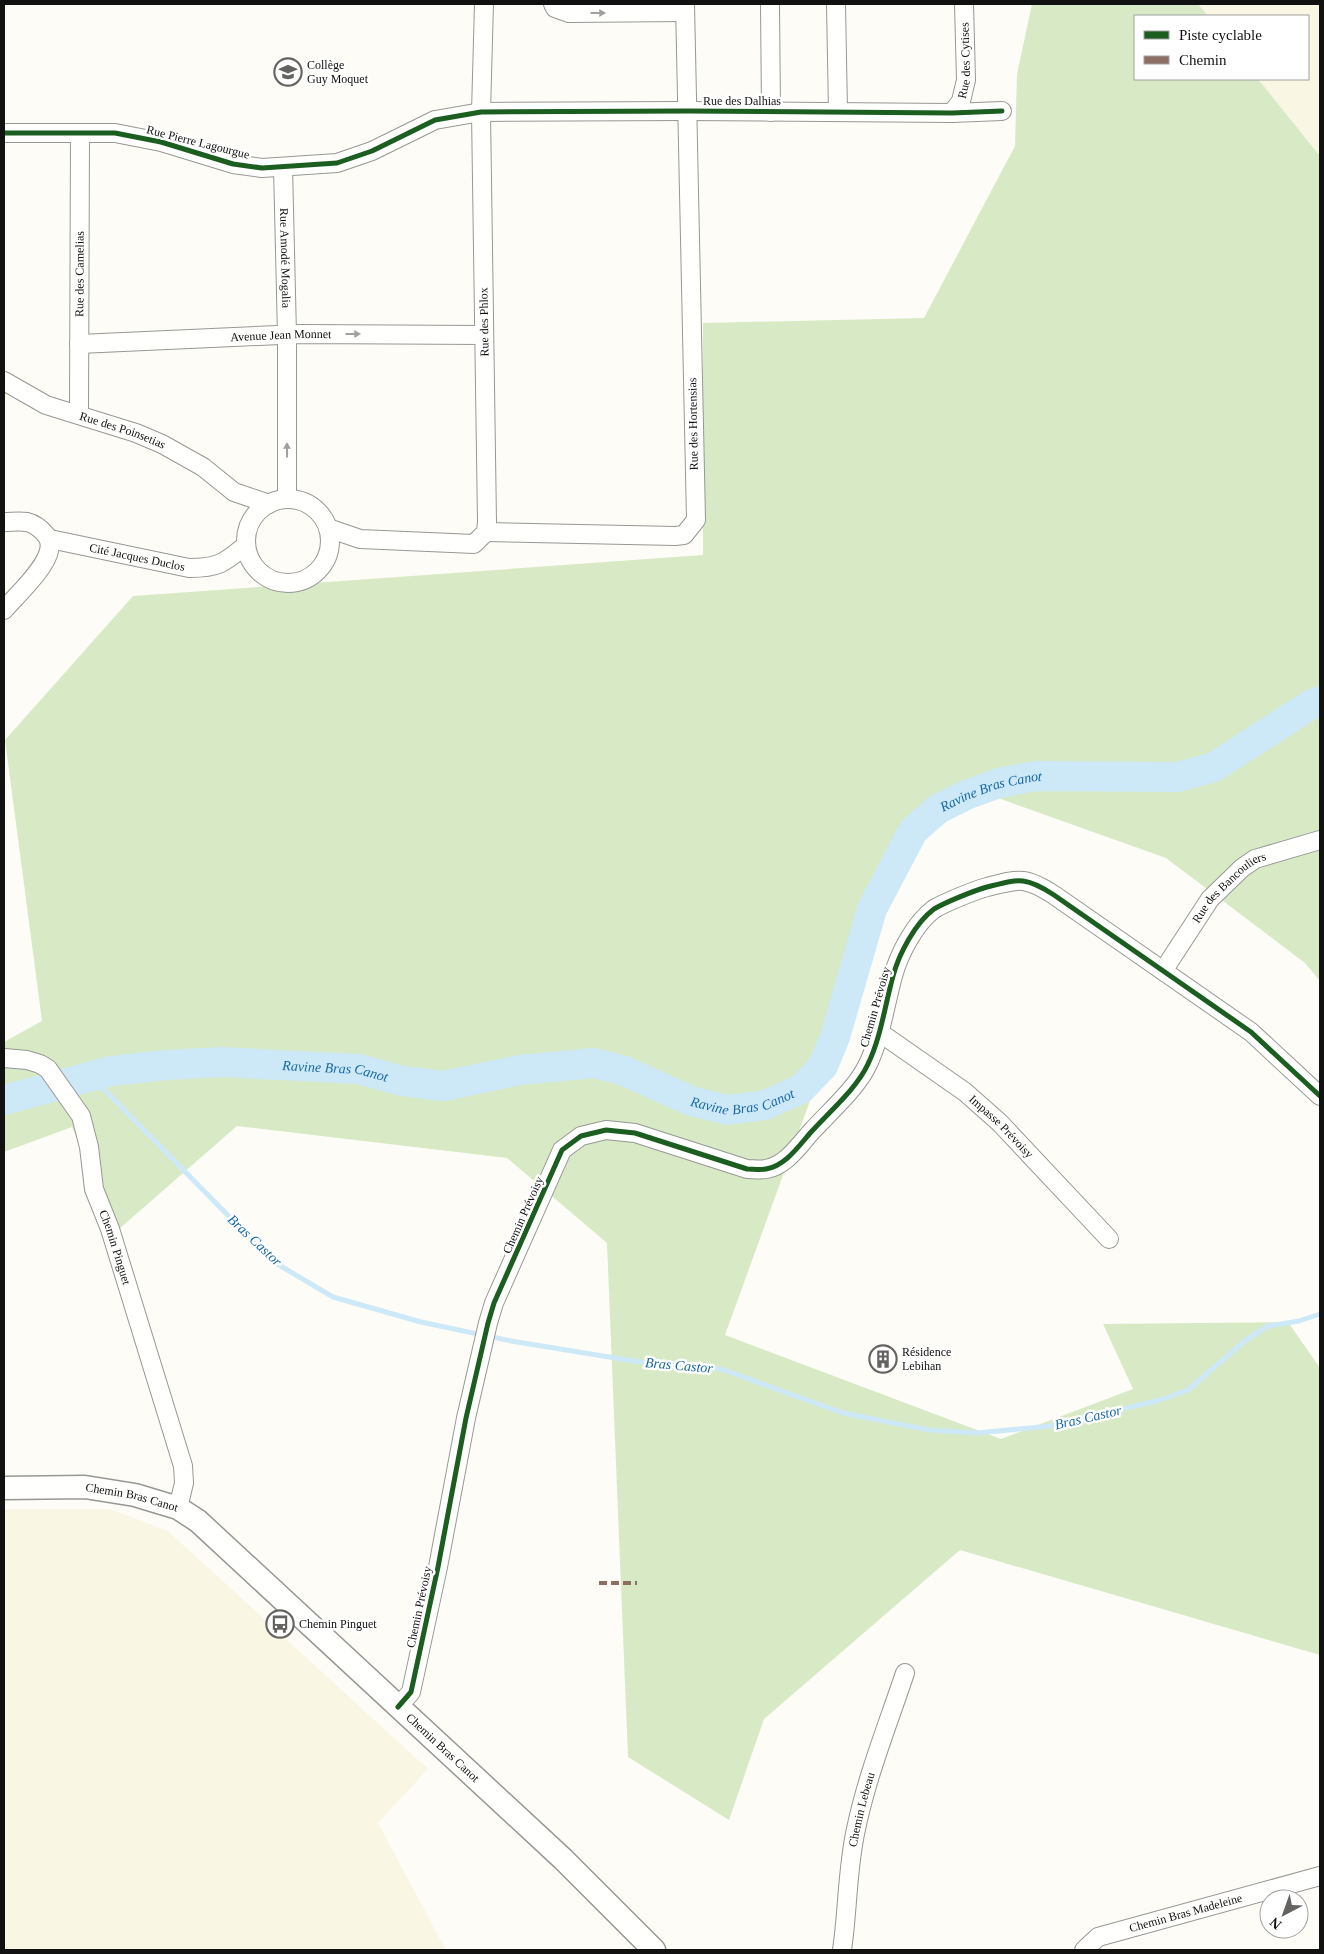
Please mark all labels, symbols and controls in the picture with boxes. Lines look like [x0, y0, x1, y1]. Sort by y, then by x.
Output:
one-way arrow [591, 9, 607, 17]
legend [1134, 15, 1309, 80]
street label: Rue des Cytises [955, 22, 973, 100]
text: Piste cyclable [1179, 27, 1262, 43]
text: Chemin [1179, 52, 1227, 68]
school or university icon: Collège Guy Moquet [273, 57, 303, 87]
place label: Collège Guy Moquet [307, 58, 369, 86]
street label: Rue des Dalhias [703, 94, 781, 108]
street label: Rue Pierre Lagourgue [145, 122, 251, 162]
street label: Rue Amodé Mogalia [277, 208, 293, 309]
street label: Rue des Camelias [72, 231, 87, 317]
street label: Rue des Phlox [476, 287, 492, 357]
street label: Avenue Jean Monnet [230, 327, 332, 344]
one-way arrow [345, 330, 361, 338]
street label: Rue des Hortensias [685, 377, 701, 470]
street label: Rue des Poinsetias [78, 409, 168, 452]
one-way arrow [283, 442, 291, 458]
street label: Cité Jacques Duclos [88, 540, 187, 574]
water label: Ravine Bras Canot [937, 769, 1043, 815]
street label: Rue des Bancouliers [1189, 849, 1268, 926]
street label: Chemin Prévoisy [857, 965, 893, 1049]
water label: Ravine Bras Canot [281, 1058, 391, 1085]
water label: Ravine Bras Canot [688, 1086, 798, 1118]
street label: Impasse Prévoisy [966, 1092, 1036, 1161]
street label: Chemin Prévoisy [500, 1174, 546, 1256]
street label: Chemin Pinguet [96, 1208, 134, 1287]
water label: Bras Castor [225, 1212, 285, 1269]
building icon: Résidence Lebihan [868, 1344, 898, 1374]
place label: Résidence Lebihan [902, 1345, 951, 1373]
water label: Bras Castor [644, 1355, 714, 1376]
water label: Bras Castor [1053, 1402, 1123, 1432]
street label: Chemin Bras Canot [85, 1480, 180, 1515]
street label: Chemin Prévoisy [404, 1565, 434, 1649]
bus stop icon: Chemin Pinguet [265, 1609, 295, 1639]
place label: Chemin Pinguet [299, 1617, 377, 1631]
street label: Chemin Bras Canot [403, 1710, 483, 1785]
street label: Chemin Lebeau [846, 1771, 878, 1848]
north arrow [1259, 1889, 1309, 1939]
street label: Chemin Bras Madeleine [1128, 1891, 1244, 1935]
text: N [1267, 1914, 1285, 1932]

